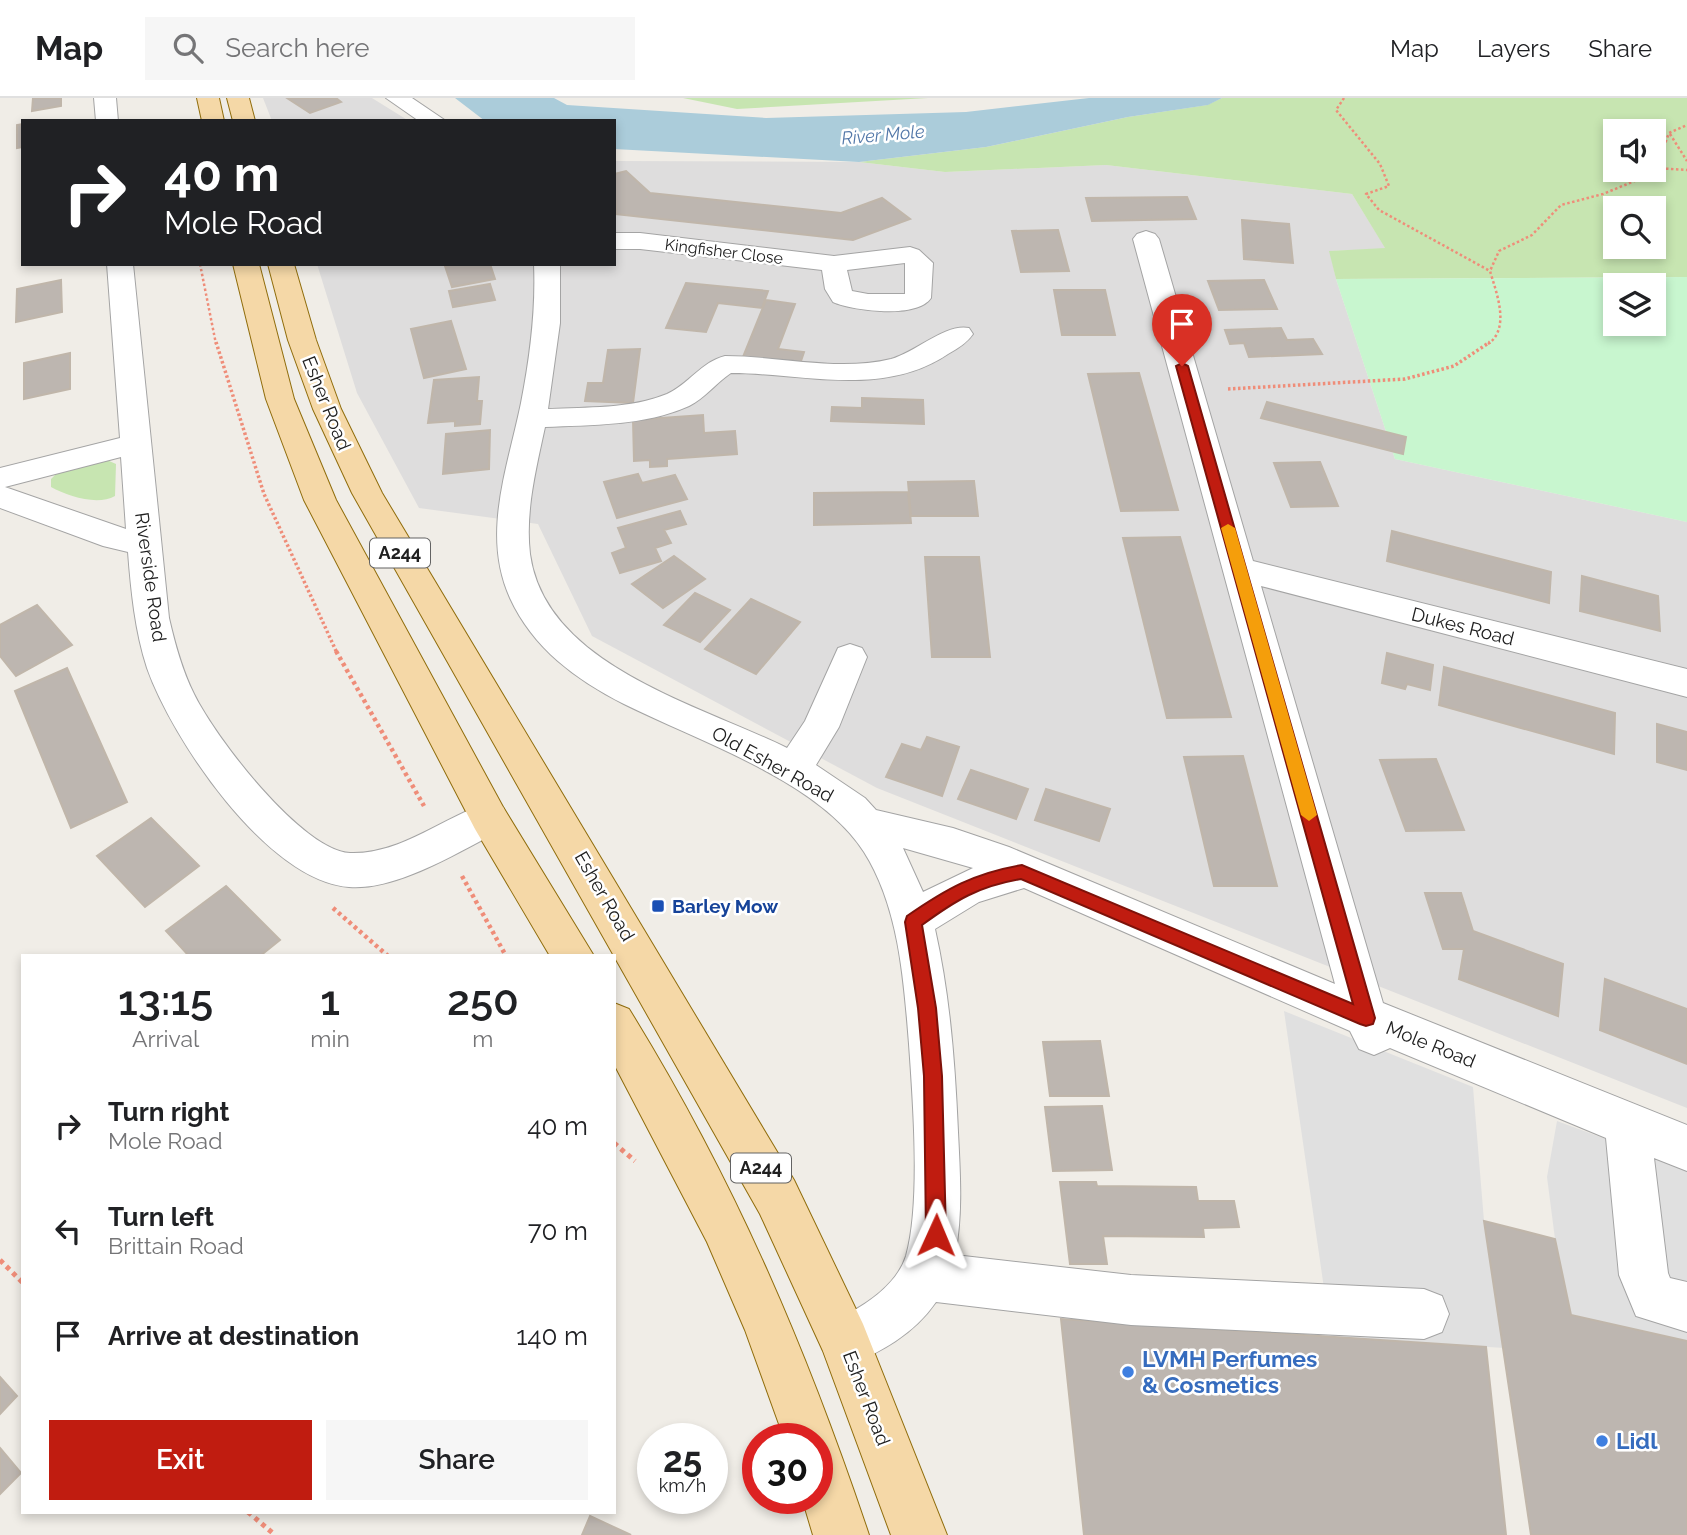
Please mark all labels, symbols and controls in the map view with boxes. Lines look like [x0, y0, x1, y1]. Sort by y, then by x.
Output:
search box [145, 17, 635, 80]
text: Map [35, 29, 103, 68]
icon: search [169, 29, 207, 67]
text: Search here [225, 33, 370, 63]
text: Map [1390, 34, 1439, 63]
text: Layers [1477, 34, 1550, 63]
text: Share [1588, 34, 1652, 63]
map controls [1603, 119, 1666, 336]
button: sound [1603, 119, 1666, 182]
water label: River Mole [841, 120, 926, 149]
text: 40 m [164, 145, 279, 202]
icon: right [49, 147, 140, 238]
button: search [1603, 196, 1666, 259]
text: Mole Road [164, 204, 323, 241]
street label: Kingfisher Close [664, 235, 784, 268]
button: layers [1603, 273, 1666, 336]
pin [1152, 294, 1212, 366]
icon: arrive [1163, 305, 1201, 343]
street label: Esher Road [298, 353, 356, 453]
street label: Riverside Road [131, 511, 171, 643]
road number: A244 [370, 538, 430, 568]
street label: Dukes Road [1409, 603, 1517, 649]
street label: Old Esher Road [708, 721, 838, 807]
street label: Esher Road [571, 847, 639, 945]
place label: Barley Mow [672, 895, 778, 917]
marker: Barley Mow [650, 898, 666, 914]
text: 13:15 [118, 976, 213, 1025]
text: 1 [320, 976, 340, 1025]
text: 250 [447, 976, 519, 1025]
street label: Mole Road [1383, 1016, 1479, 1072]
text: Arrival [132, 1025, 199, 1052]
text: min [310, 1025, 350, 1052]
text: m [472, 1025, 493, 1052]
text: Turn right [108, 1097, 229, 1127]
icon: right [49, 1107, 87, 1145]
text: 40 m [527, 1111, 588, 1141]
text: Mole Road [108, 1127, 222, 1154]
road number: A244 [731, 1154, 791, 1182]
position arrow [899, 1198, 973, 1272]
text: Turn left [108, 1202, 214, 1232]
icon: left [49, 1212, 87, 1250]
text: 70 m [528, 1216, 588, 1246]
text: Brittain Road [108, 1232, 244, 1259]
icon: arrive [49, 1317, 87, 1355]
text: Arrive at destination [108, 1321, 359, 1351]
text: 140 m [516, 1321, 588, 1351]
place label: LVMH Perfumes & Cosmetics [1142, 1345, 1317, 1398]
street label: Esher Road [839, 1348, 895, 1448]
marker: LVMH Perfumes & Cosmetics [1120, 1364, 1136, 1380]
button: Exit [49, 1420, 312, 1500]
button: Share [326, 1420, 588, 1500]
speed limit sign: 30 [742, 1423, 833, 1514]
place label: Lidl [1616, 1427, 1658, 1454]
marker: Lidl [1594, 1433, 1610, 1449]
text: 25 [663, 1439, 702, 1480]
text: km/h [659, 1475, 706, 1496]

